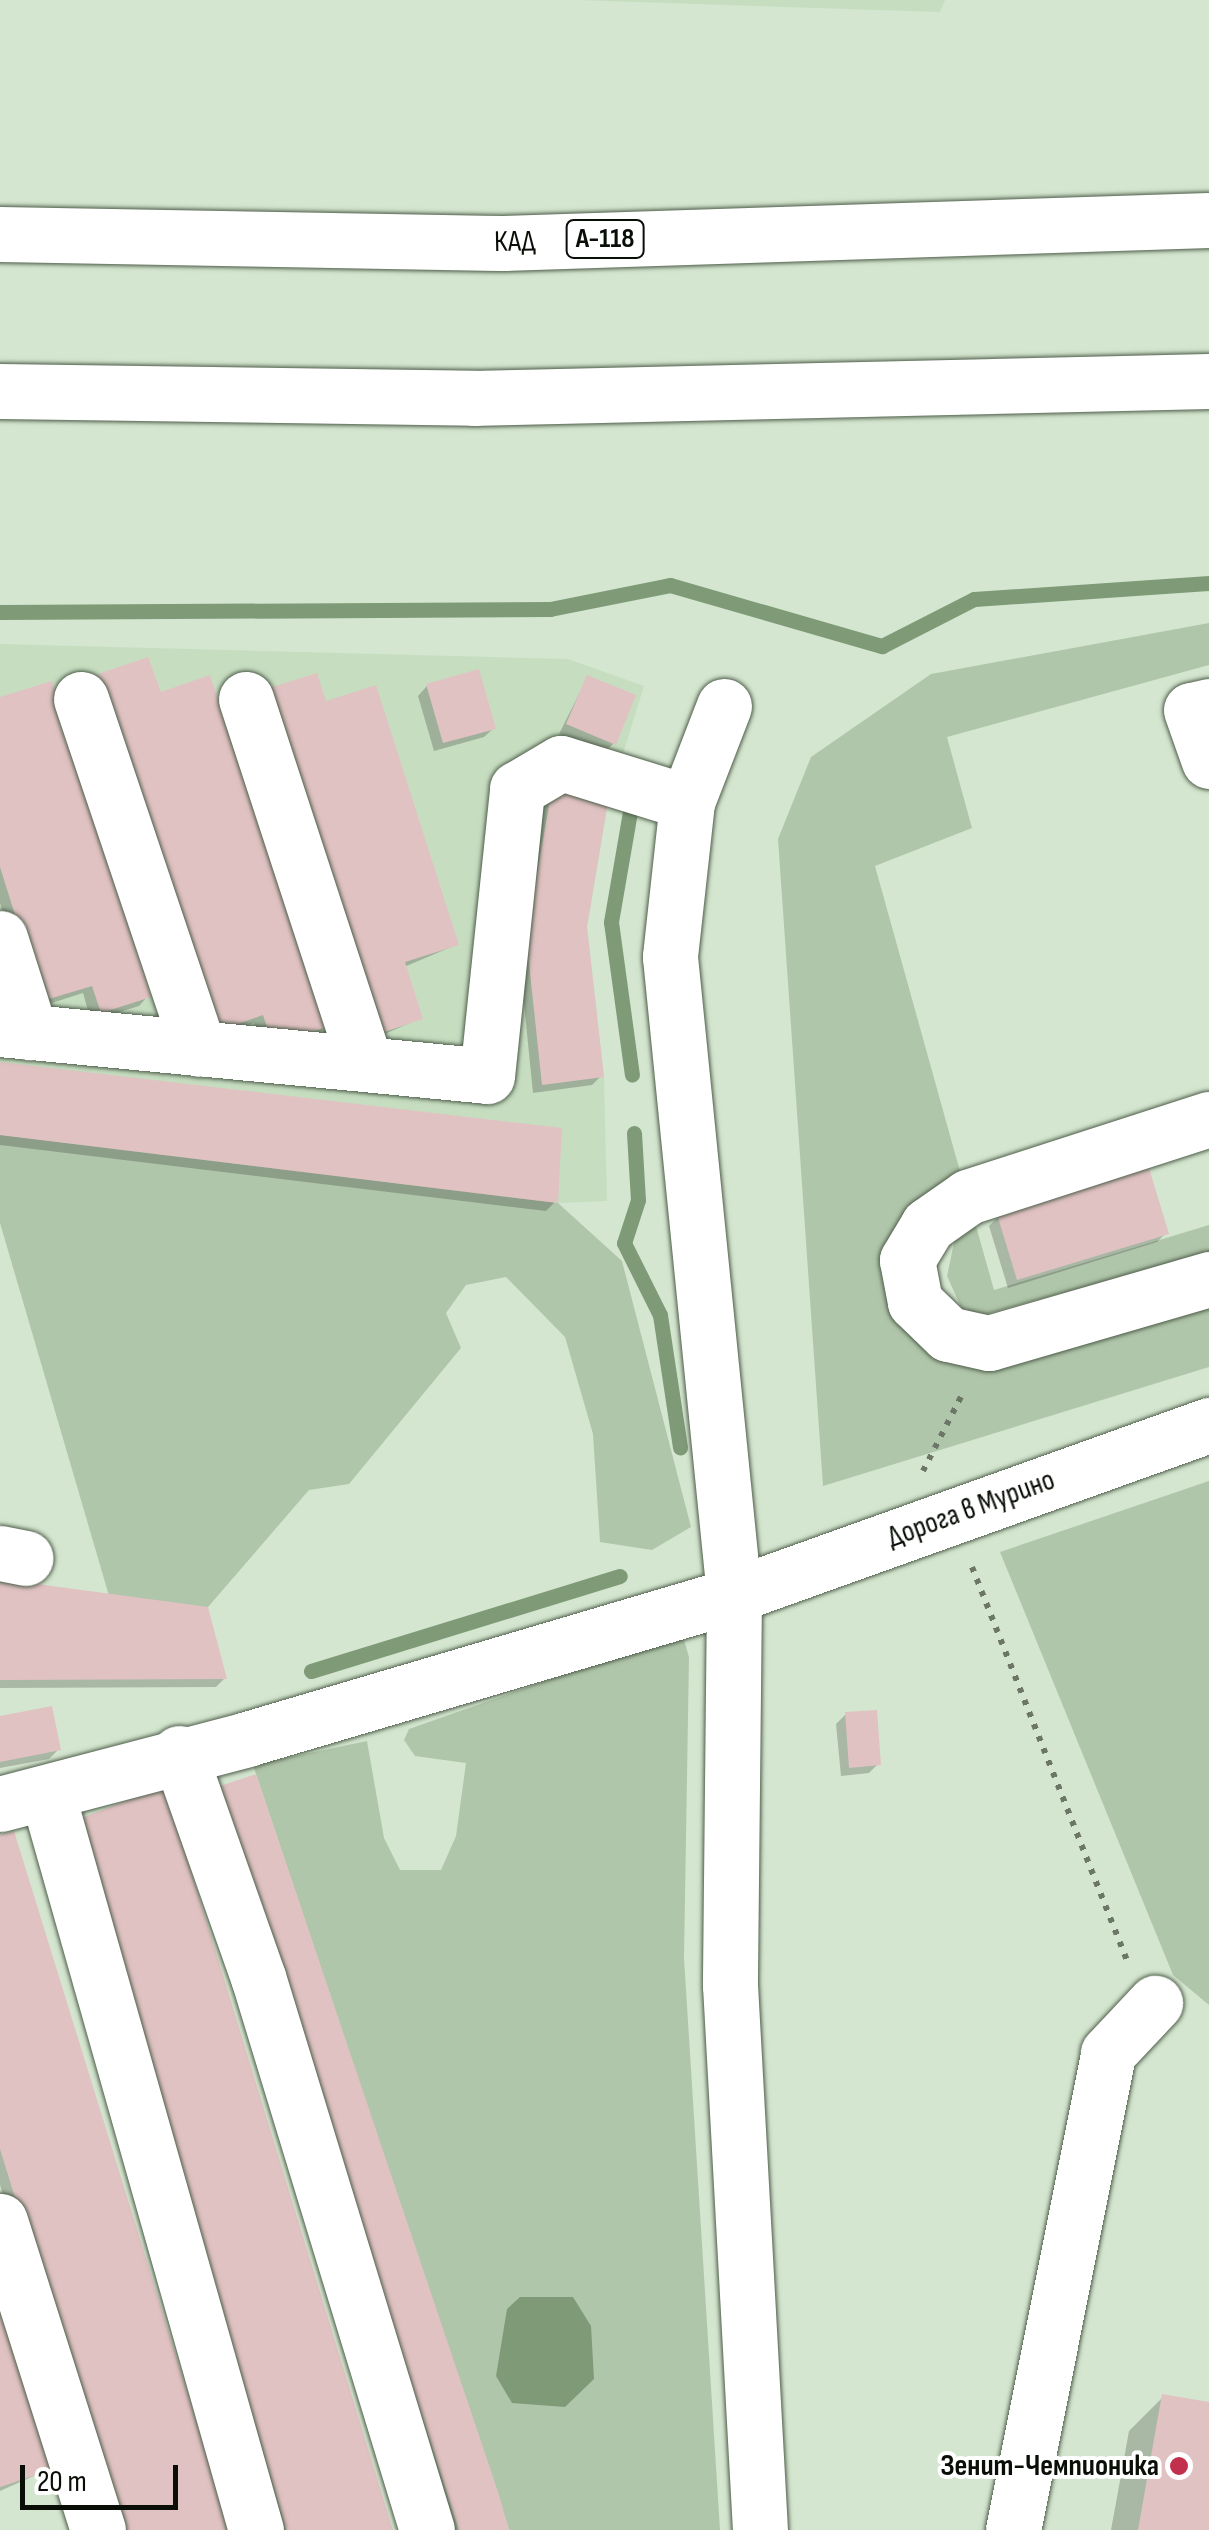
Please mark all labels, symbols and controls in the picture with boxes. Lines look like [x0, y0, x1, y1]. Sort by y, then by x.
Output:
road number: А-118 [565, 216, 645, 262]
street label: КАД [494, 224, 536, 260]
street label: Дорога в Мурино [882, 1462, 1060, 1556]
scale bar [25, 2445, 182, 2507]
place label: Зенит-Чемпионика [940, 2448, 1159, 2484]
marker: Зенит-Чемпионика [1168, 2455, 1190, 2477]
text: 20 m [37, 2464, 87, 2500]

